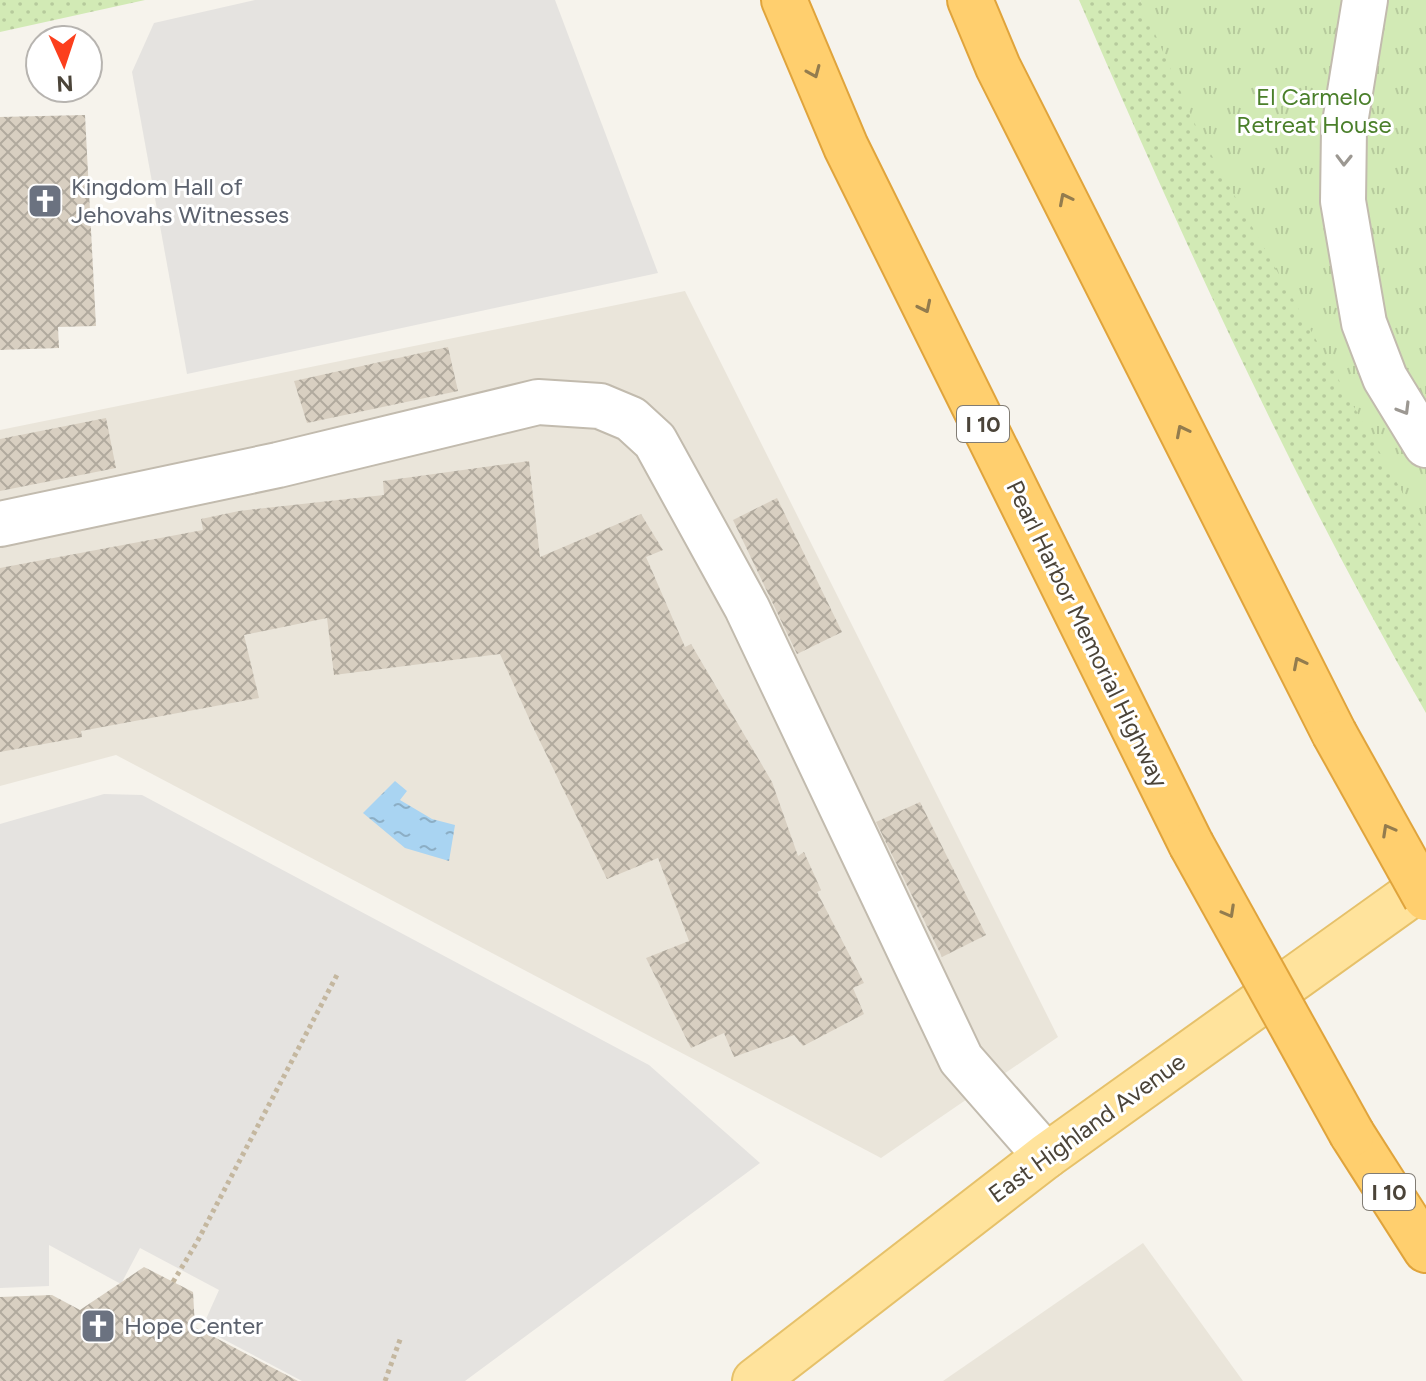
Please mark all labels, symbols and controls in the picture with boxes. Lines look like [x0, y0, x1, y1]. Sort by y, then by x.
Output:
north arrow [24, 24, 104, 104]
one-way arrow [805, 64, 821, 78]
text: N [56, 70, 74, 97]
park label: El Carmelo Retreat House [1236, 82, 1392, 139]
one-way arrow [1335, 154, 1353, 167]
place label: Kingdom Hall of Jehovahs Witnesses [71, 172, 289, 229]
church icon: Kingdom Hall of Jehovahs Witnesses [26, 182, 64, 220]
one-way arrow [1059, 193, 1074, 208]
one-way arrow [915, 298, 931, 313]
one-way arrow [1394, 400, 1410, 415]
road number: I 10 [957, 406, 1009, 442]
one-way arrow [1176, 425, 1192, 440]
street label: Pearl Harbor Memorial Highway [1000, 476, 1175, 792]
one-way arrow [1293, 657, 1309, 672]
one-way arrow [1382, 824, 1398, 839]
one-way arrow [1219, 903, 1235, 918]
street label: East Highland Avenue [983, 1047, 1191, 1209]
road number: I 10 [1363, 1174, 1415, 1210]
church icon: Hope Center [79, 1307, 117, 1345]
place label: Hope Center [124, 1311, 263, 1340]

